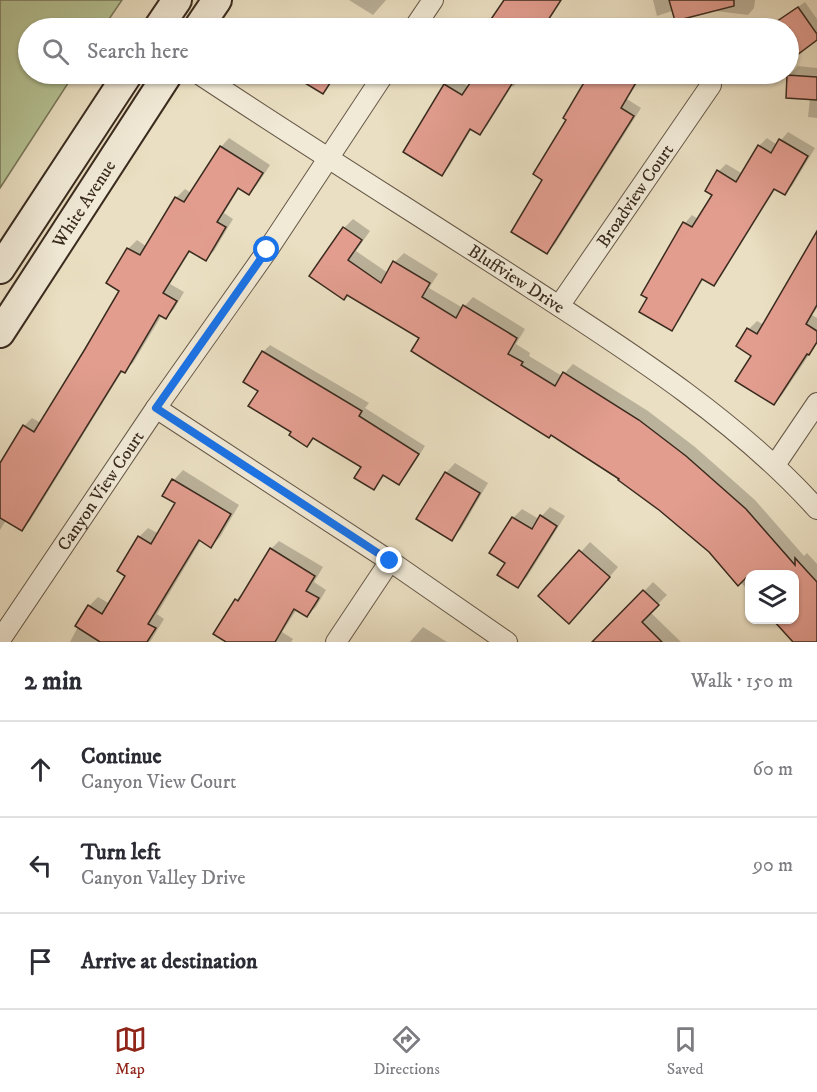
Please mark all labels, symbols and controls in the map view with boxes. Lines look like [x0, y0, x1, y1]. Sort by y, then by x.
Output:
search box [18, 18, 799, 84]
icon: search [39, 35, 72, 68]
text: Search here [87, 38, 189, 65]
street label: Broadview Court [593, 140, 679, 252]
street label: White Avenue [48, 156, 121, 253]
route start [253, 236, 279, 262]
street label: Bluffview Drive [463, 240, 568, 319]
street label: Canyon View Court [53, 427, 150, 555]
route end [376, 547, 402, 573]
map controls [745, 570, 799, 624]
button: layers [745, 570, 799, 624]
text: 2 min [24, 665, 82, 698]
text: Walk · 150 m [691, 669, 793, 694]
text: Continue [81, 743, 162, 770]
icon: ahead [24, 753, 57, 786]
text: 60 m [753, 757, 793, 782]
text: Canyon View Court [81, 770, 237, 795]
text: Turn left [81, 839, 161, 866]
icon: left [24, 849, 57, 882]
text: 90 m [753, 853, 793, 878]
text: Canyon Valley Drive [81, 866, 245, 891]
icon: arrive [24, 945, 57, 978]
text: Arrive at destination [81, 948, 258, 975]
tab: Map [114, 1023, 147, 1079]
tab: Directions [374, 1023, 440, 1079]
tab: Saved [667, 1023, 704, 1079]

